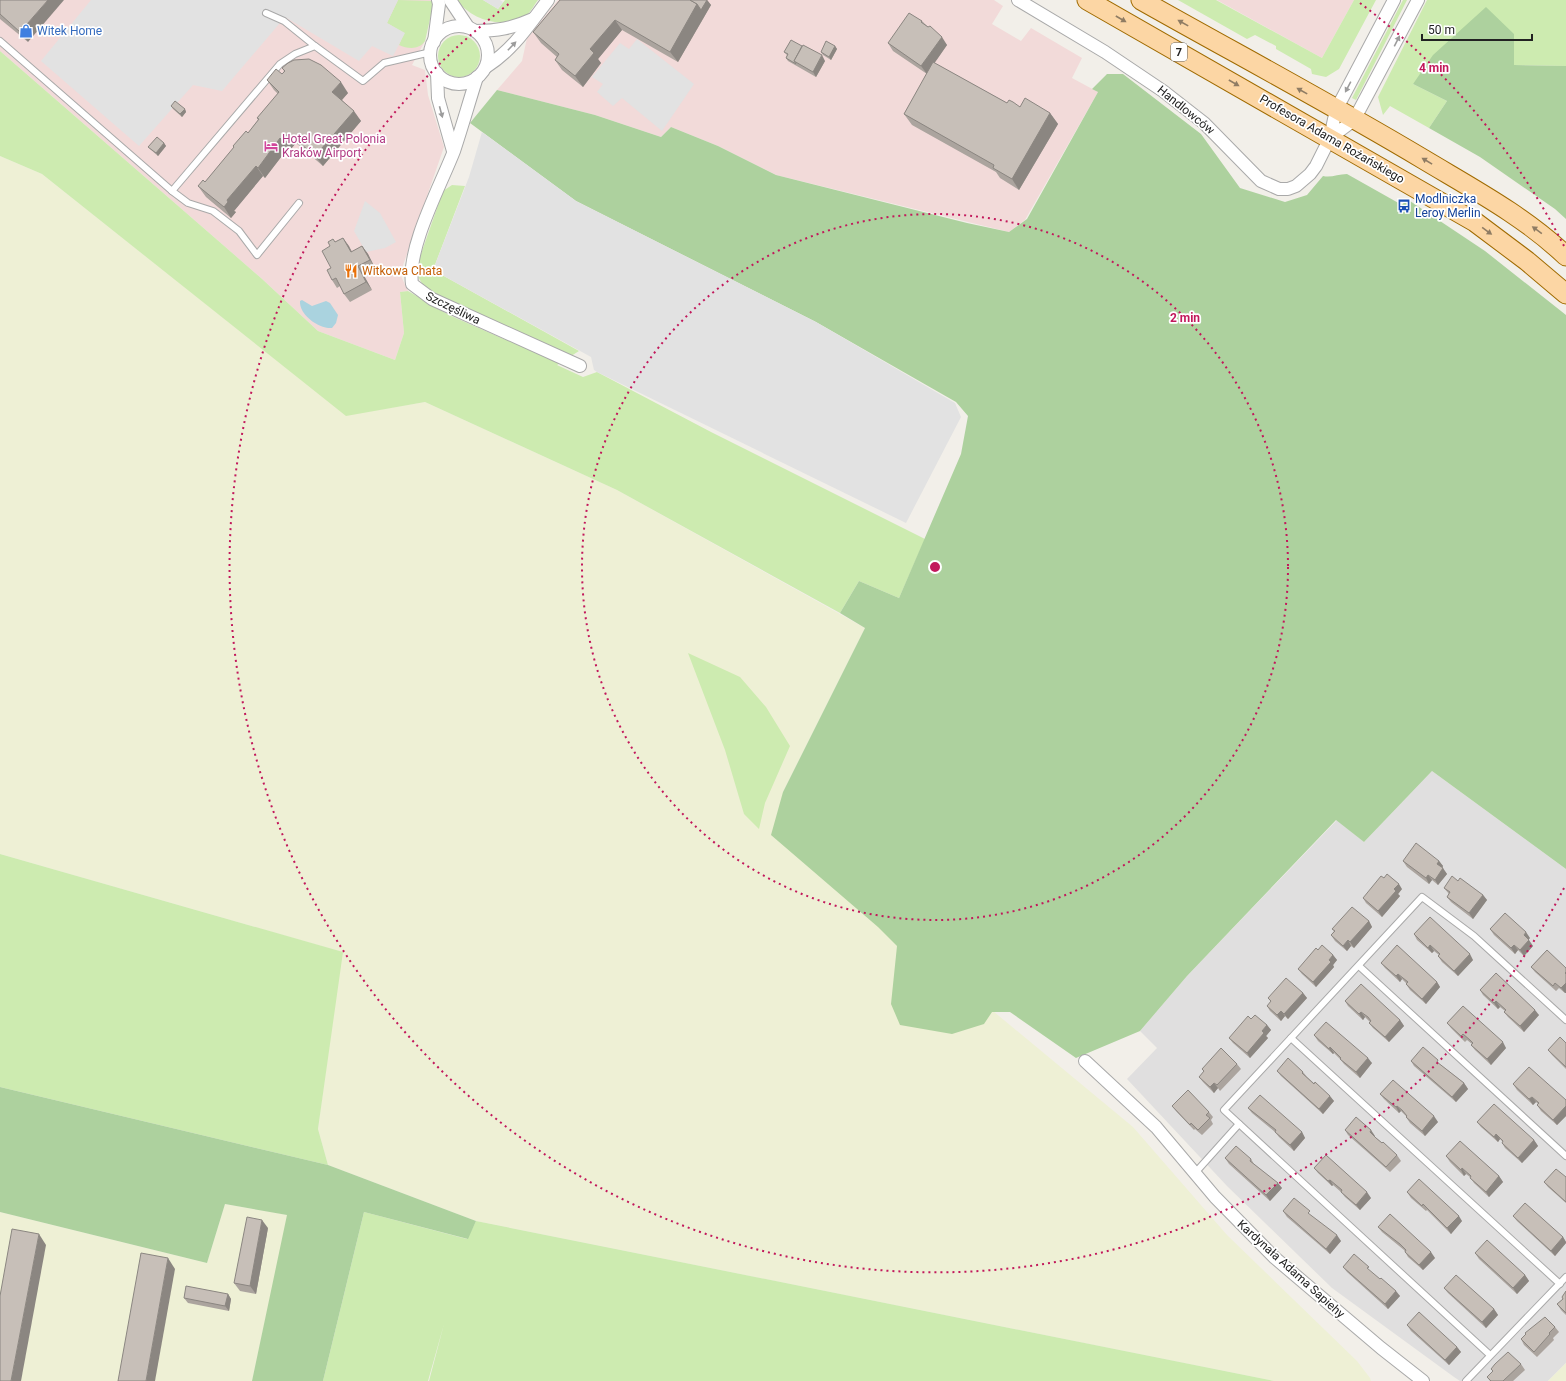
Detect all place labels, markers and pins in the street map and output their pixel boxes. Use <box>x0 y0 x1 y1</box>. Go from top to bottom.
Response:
shop icon: Witek Home <box>18 23 34 39</box>
place label: Witek Home <box>37 24 102 38</box>
place label: Hotel Great Polonia Kraków Airport <box>282 132 386 160</box>
hotel icon: Hotel Great Polonia Kraków Airport <box>263 138 279 154</box>
place label: Modlniczka Leroy Merlin <box>1415 192 1481 220</box>
bus stop icon: Modlniczka Leroy Merlin <box>1396 198 1412 214</box>
restaurant icon: Witkowa Chata <box>343 263 359 279</box>
place label: Witkowa Chata <box>362 264 442 278</box>
centre of rings <box>928 560 942 574</box>

